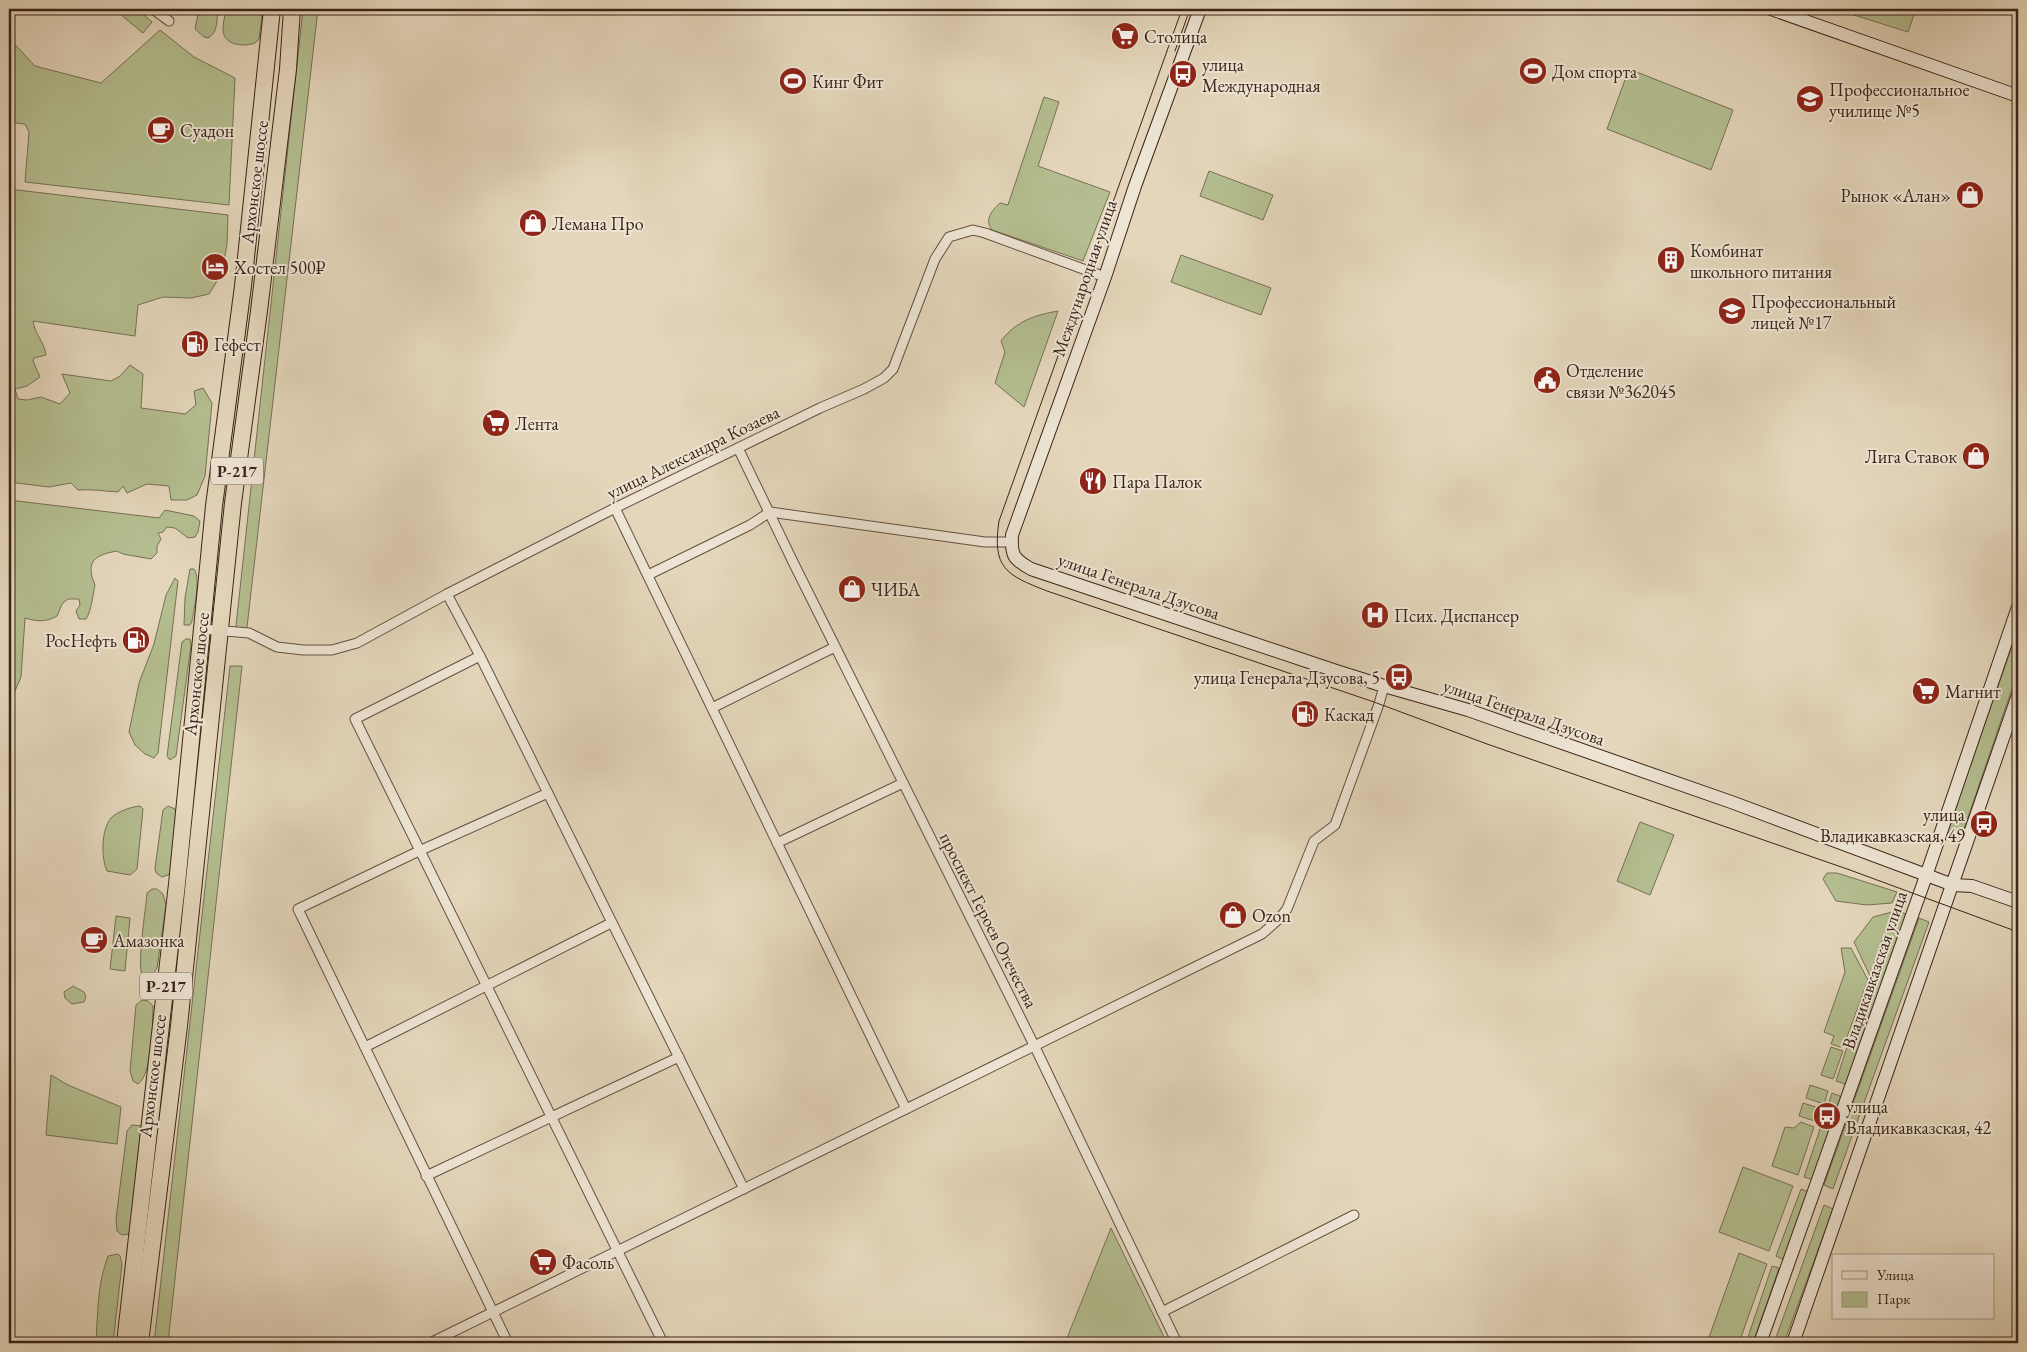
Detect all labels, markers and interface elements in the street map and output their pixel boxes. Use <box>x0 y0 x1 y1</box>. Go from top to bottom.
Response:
supermarket icon: Столица <box>1110 21 1140 51</box>
place label: Столица <box>1144 25 1208 48</box>
place label: улица Международная <box>1202 53 1320 97</box>
sports icon: Дом спорта <box>1518 56 1548 86</box>
bus stop icon: улица Международная <box>1168 59 1198 89</box>
place label: Дом спорта <box>1552 60 1638 83</box>
sports icon: Кинг Фит <box>778 66 808 96</box>
place label: Кинг Фит <box>812 70 884 93</box>
place label: Профессиональное училище №5 <box>1829 78 1970 122</box>
school or university icon: Профессиональное училище №5 <box>1795 84 1825 114</box>
cafe icon: Суадон <box>146 115 176 145</box>
place label: Суадон <box>180 119 234 142</box>
street label: Архонское шоссе <box>235 119 273 246</box>
shop icon: Рынок «Алан» <box>1955 180 1985 210</box>
place label: Рынок «Алан» <box>1840 184 1951 207</box>
street label: Международная улица <box>1046 196 1122 359</box>
shop icon: Лемана Про <box>518 208 548 238</box>
place label: Лемана Про <box>552 212 644 235</box>
place label: Комбинат школьного питания <box>1690 239 1832 283</box>
building icon: Комбинат школьного питания <box>1656 245 1686 275</box>
hotel icon: Хостел 500₽ <box>200 252 230 282</box>
place label: Хостел 500₽ <box>233 256 326 279</box>
place label: Профессиональный лицей №17 <box>1751 290 1897 334</box>
school or university icon: Профессиональный лицей №17 <box>1717 296 1747 326</box>
fuel station icon: Гефест <box>180 329 210 359</box>
place label: Гефест <box>214 333 261 356</box>
place label: Отделение связи №362045 <box>1566 359 1676 403</box>
public building icon: Отделение связи №362045 <box>1532 365 1562 395</box>
street label: улица Александра Козаева <box>603 400 784 504</box>
supermarket icon: Лента <box>481 408 511 438</box>
place label: Лента <box>515 412 560 435</box>
shop icon: Лига Ставок <box>1961 441 1991 471</box>
place label: Лига Ставок <box>1865 445 1957 468</box>
road number: Р-217 <box>211 458 263 484</box>
restaurant icon: Пара Палок <box>1078 466 1108 496</box>
place label: Пара Палок <box>1112 470 1203 493</box>
street label: улица Генерала Дзусова <box>1055 547 1224 625</box>
shop icon: ЧИБА <box>837 574 867 604</box>
place label: ЧИБА <box>871 578 921 601</box>
hospital icon: Псих. Диспансер <box>1360 600 1390 630</box>
place label: Псих. Диспансер <box>1394 604 1519 627</box>
street label: Архонское шоссе <box>178 611 214 738</box>
fuel station icon: РосНефть <box>121 625 151 655</box>
place label: РосНефть <box>45 629 117 652</box>
bus stop icon: улица Генерала Дзусова, 5 <box>1384 662 1414 692</box>
place label: улица Генерала Дзусова, 5 <box>1194 666 1380 689</box>
street label: улица Генерала Дзусова <box>1440 673 1609 751</box>
supermarket icon: Магнит <box>1911 676 1941 706</box>
place label: Магнит <box>1945 680 2001 703</box>
fuel station icon: Каскад <box>1290 699 1320 729</box>
place label: Каскад <box>1324 703 1374 726</box>
place label: улица Владикавказская, 49 <box>1820 803 1966 847</box>
bus stop icon: улица Владикавказская, 49 <box>1969 809 1999 839</box>
street label: проспект Героев Отечества <box>935 828 1044 1012</box>
street label: Владикавказская улица <box>1836 887 1912 1052</box>
shop icon: Ozon <box>1218 900 1248 930</box>
place label: Ozon <box>1252 904 1291 927</box>
cafe icon: Амазонка <box>79 925 109 955</box>
place label: Амазонка <box>112 929 185 952</box>
road number: Р-217 <box>140 972 192 999</box>
street label: Архонское шоссе <box>133 1013 171 1140</box>
place label: улица Владикавказская, 42 <box>1846 1095 1991 1139</box>
bus stop icon: улица Владикавказская, 42 <box>1812 1101 1842 1131</box>
supermarket icon: Фасоль <box>528 1247 558 1277</box>
place label: Фасоль <box>562 1251 614 1274</box>
legend <box>1832 1254 1994 1320</box>
text: Улица <box>1876 1265 1914 1284</box>
text: Парк <box>1877 1289 1910 1308</box>

